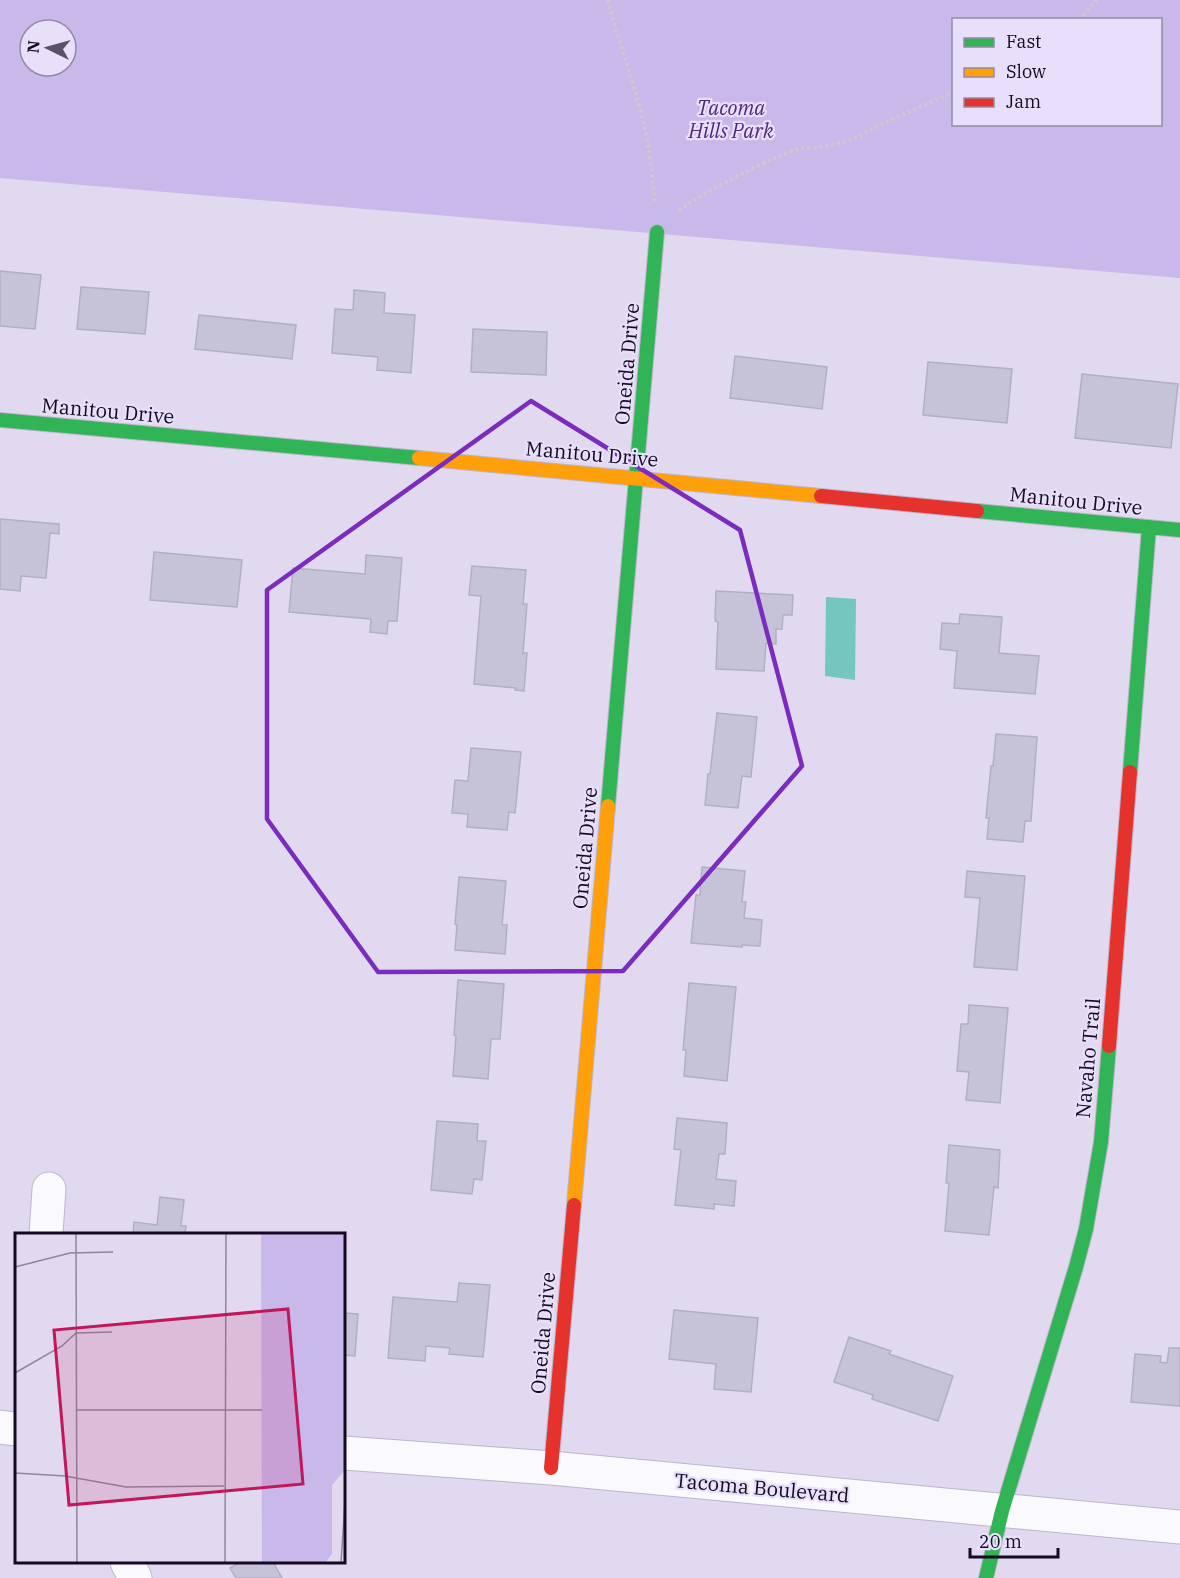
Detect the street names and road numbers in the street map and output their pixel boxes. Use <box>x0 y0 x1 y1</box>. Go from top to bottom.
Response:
street label: Oneida Drive <box>608 302 645 426</box>
street label: Manitou Drive <box>40 391 176 430</box>
street label: Manitou Drive <box>524 434 660 473</box>
street label: Manitou Drive <box>1008 480 1144 521</box>
street label: Oneida Drive <box>566 786 603 910</box>
street label: Navaho Trail <box>1069 997 1106 1119</box>
street label: Oneida Drive <box>524 1271 561 1395</box>
street label: Tacoma Boulevard <box>674 1466 851 1509</box>

